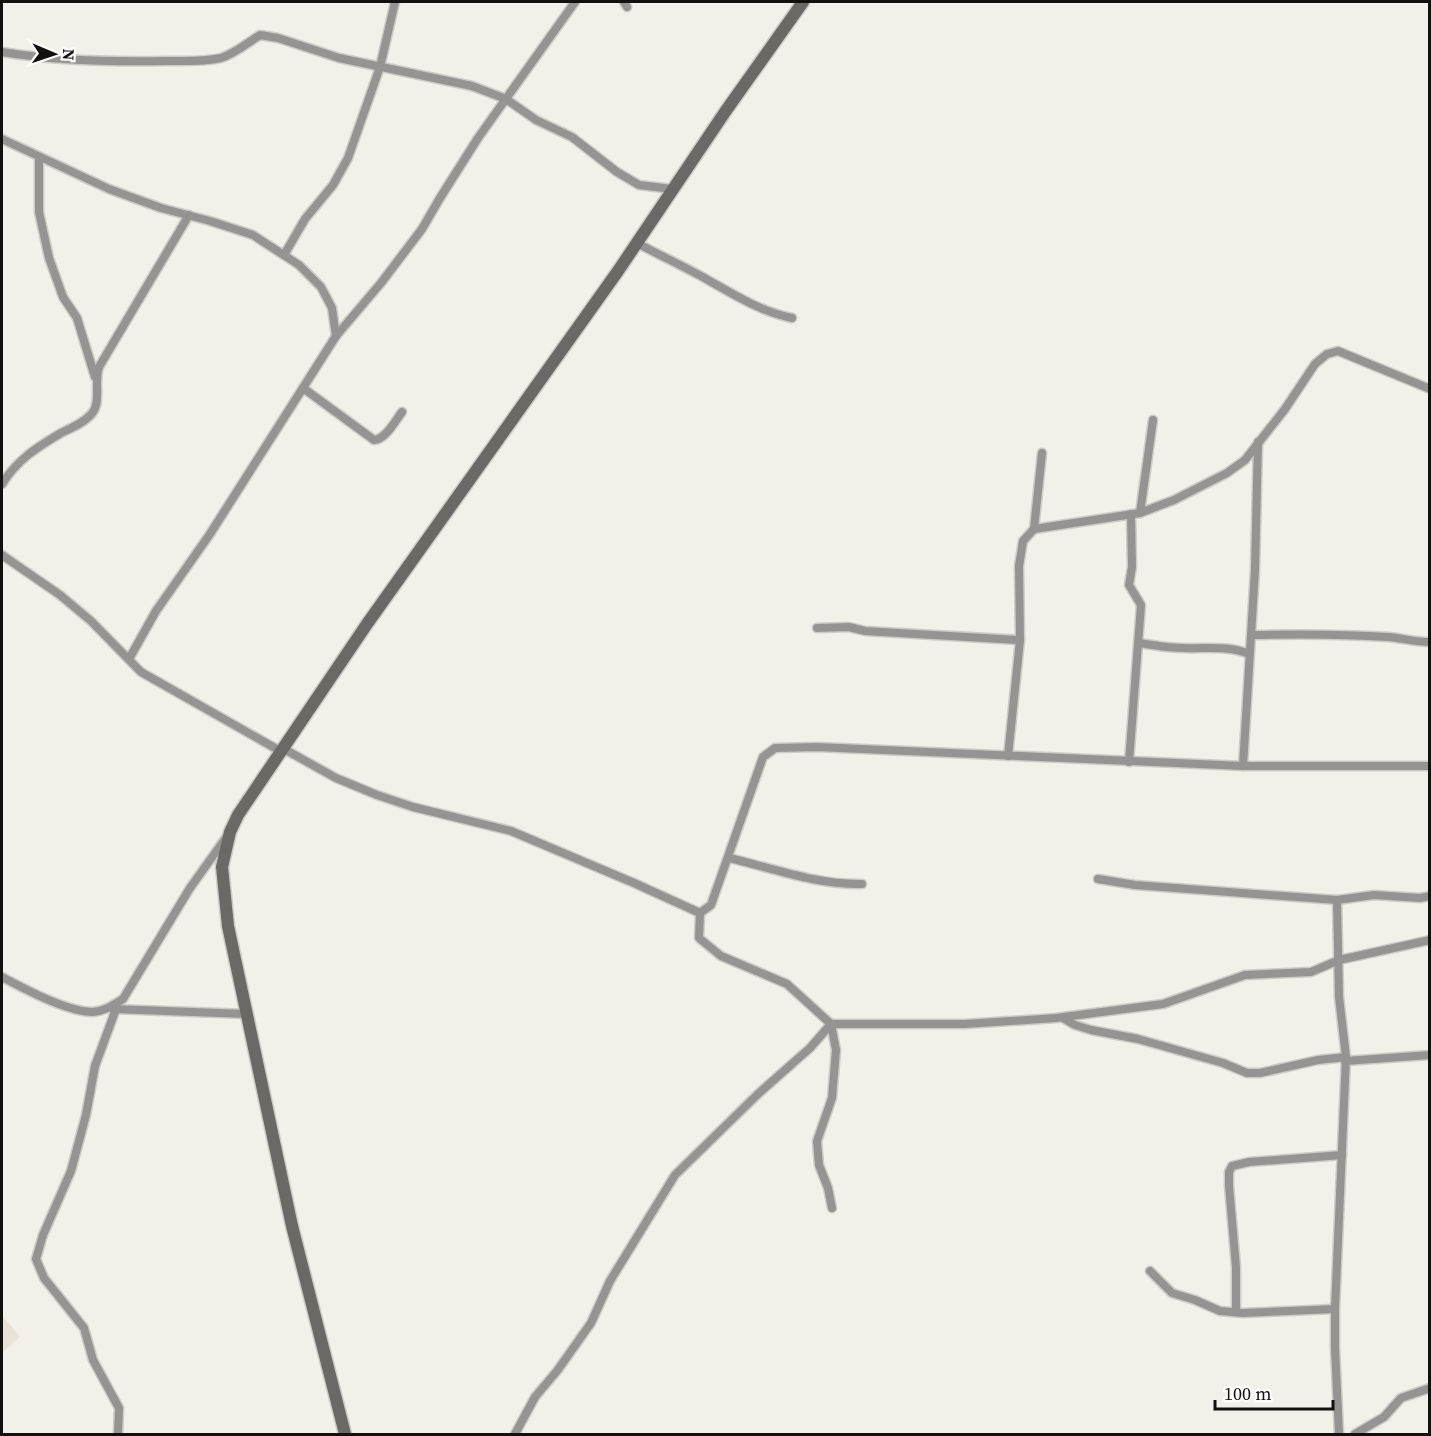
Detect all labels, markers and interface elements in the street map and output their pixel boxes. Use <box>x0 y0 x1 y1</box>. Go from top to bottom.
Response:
north arrow <box>24 24 84 84</box>
text: N <box>58 48 80 61</box>
scale bar <box>1215 1373 1334 1411</box>
text: 100 m <box>1224 1381 1271 1406</box>

